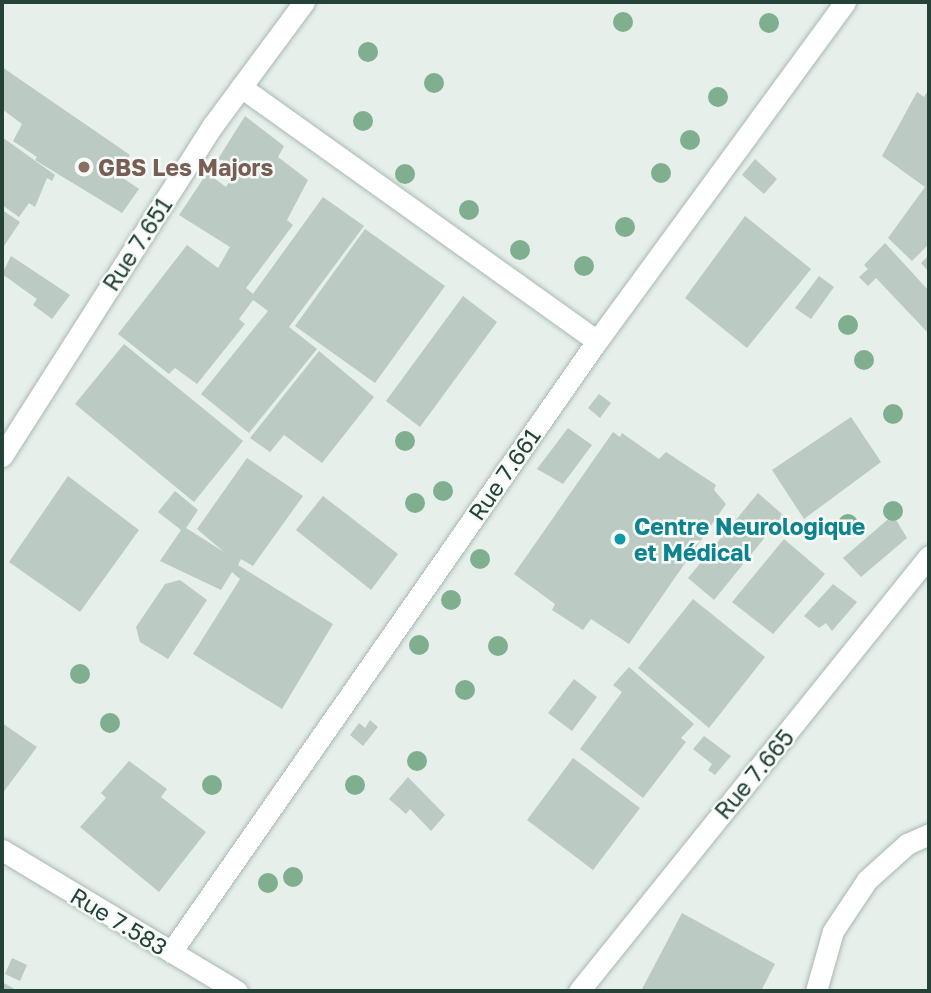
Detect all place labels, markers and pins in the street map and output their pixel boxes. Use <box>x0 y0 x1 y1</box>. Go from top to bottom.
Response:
place label: GBS Les Majors <box>98 153 273 181</box>
marker: GBS Les Majors <box>76 159 92 175</box>
place label: Centre Neurologique et Médical <box>634 512 865 566</box>
marker: Centre Neurologique et Médical <box>612 531 628 547</box>

